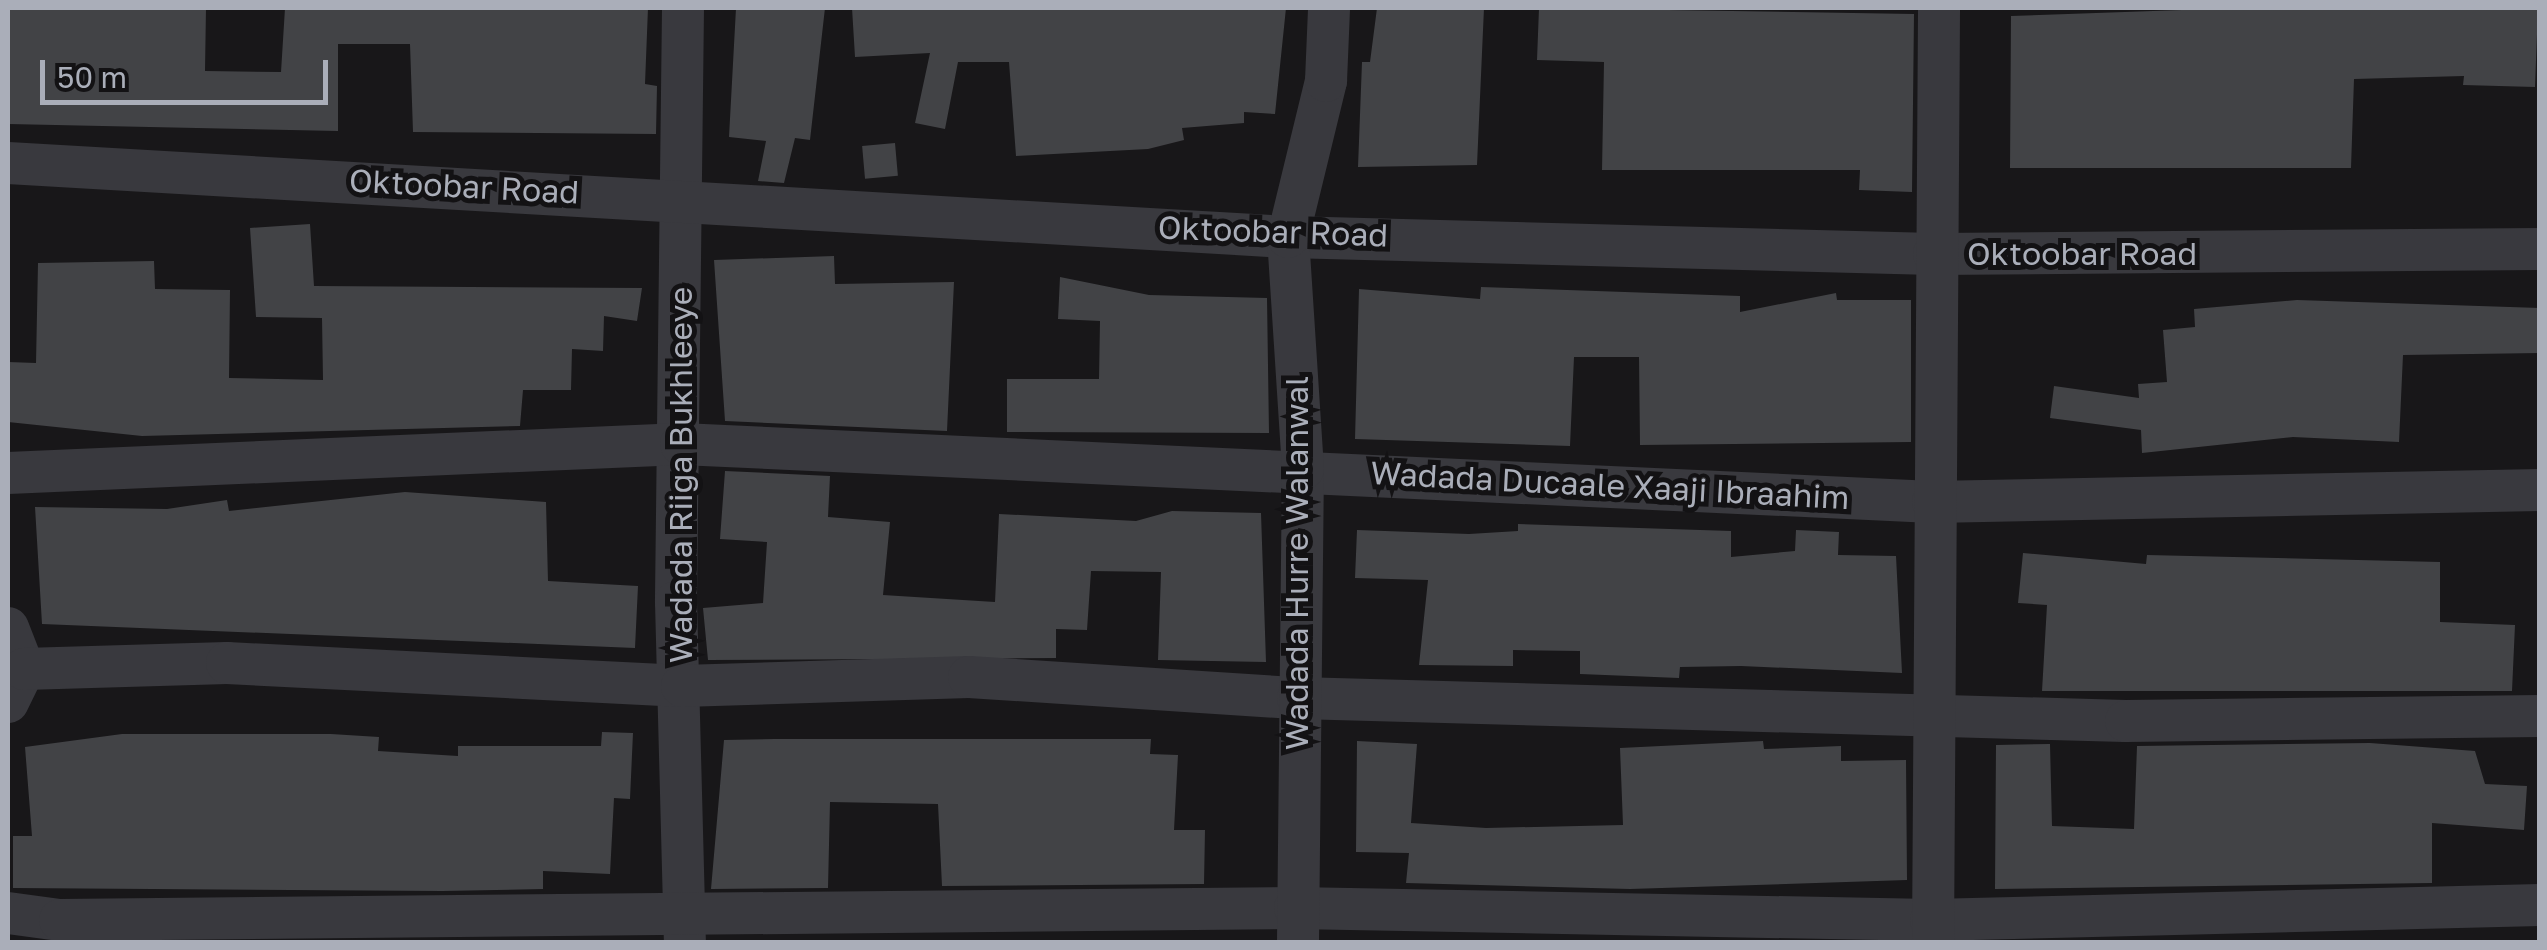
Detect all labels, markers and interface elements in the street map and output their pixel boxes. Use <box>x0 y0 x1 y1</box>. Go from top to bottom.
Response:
scale bar <box>45 40 332 102</box>
text: 50 m <box>57 59 127 95</box>
street label: Oktoobar Road <box>348 161 580 211</box>
street label: Oktoobar Road <box>1157 208 1389 254</box>
street label: Oktoobar Road <box>1967 234 2197 272</box>
street label: Wadada Riiga Bukhleeye <box>661 287 699 663</box>
street label: Wadada Hurre Walanwal <box>1277 376 1315 750</box>
street label: Wadada Ducaale Xaaji Ibraahim <box>1370 453 1850 517</box>

